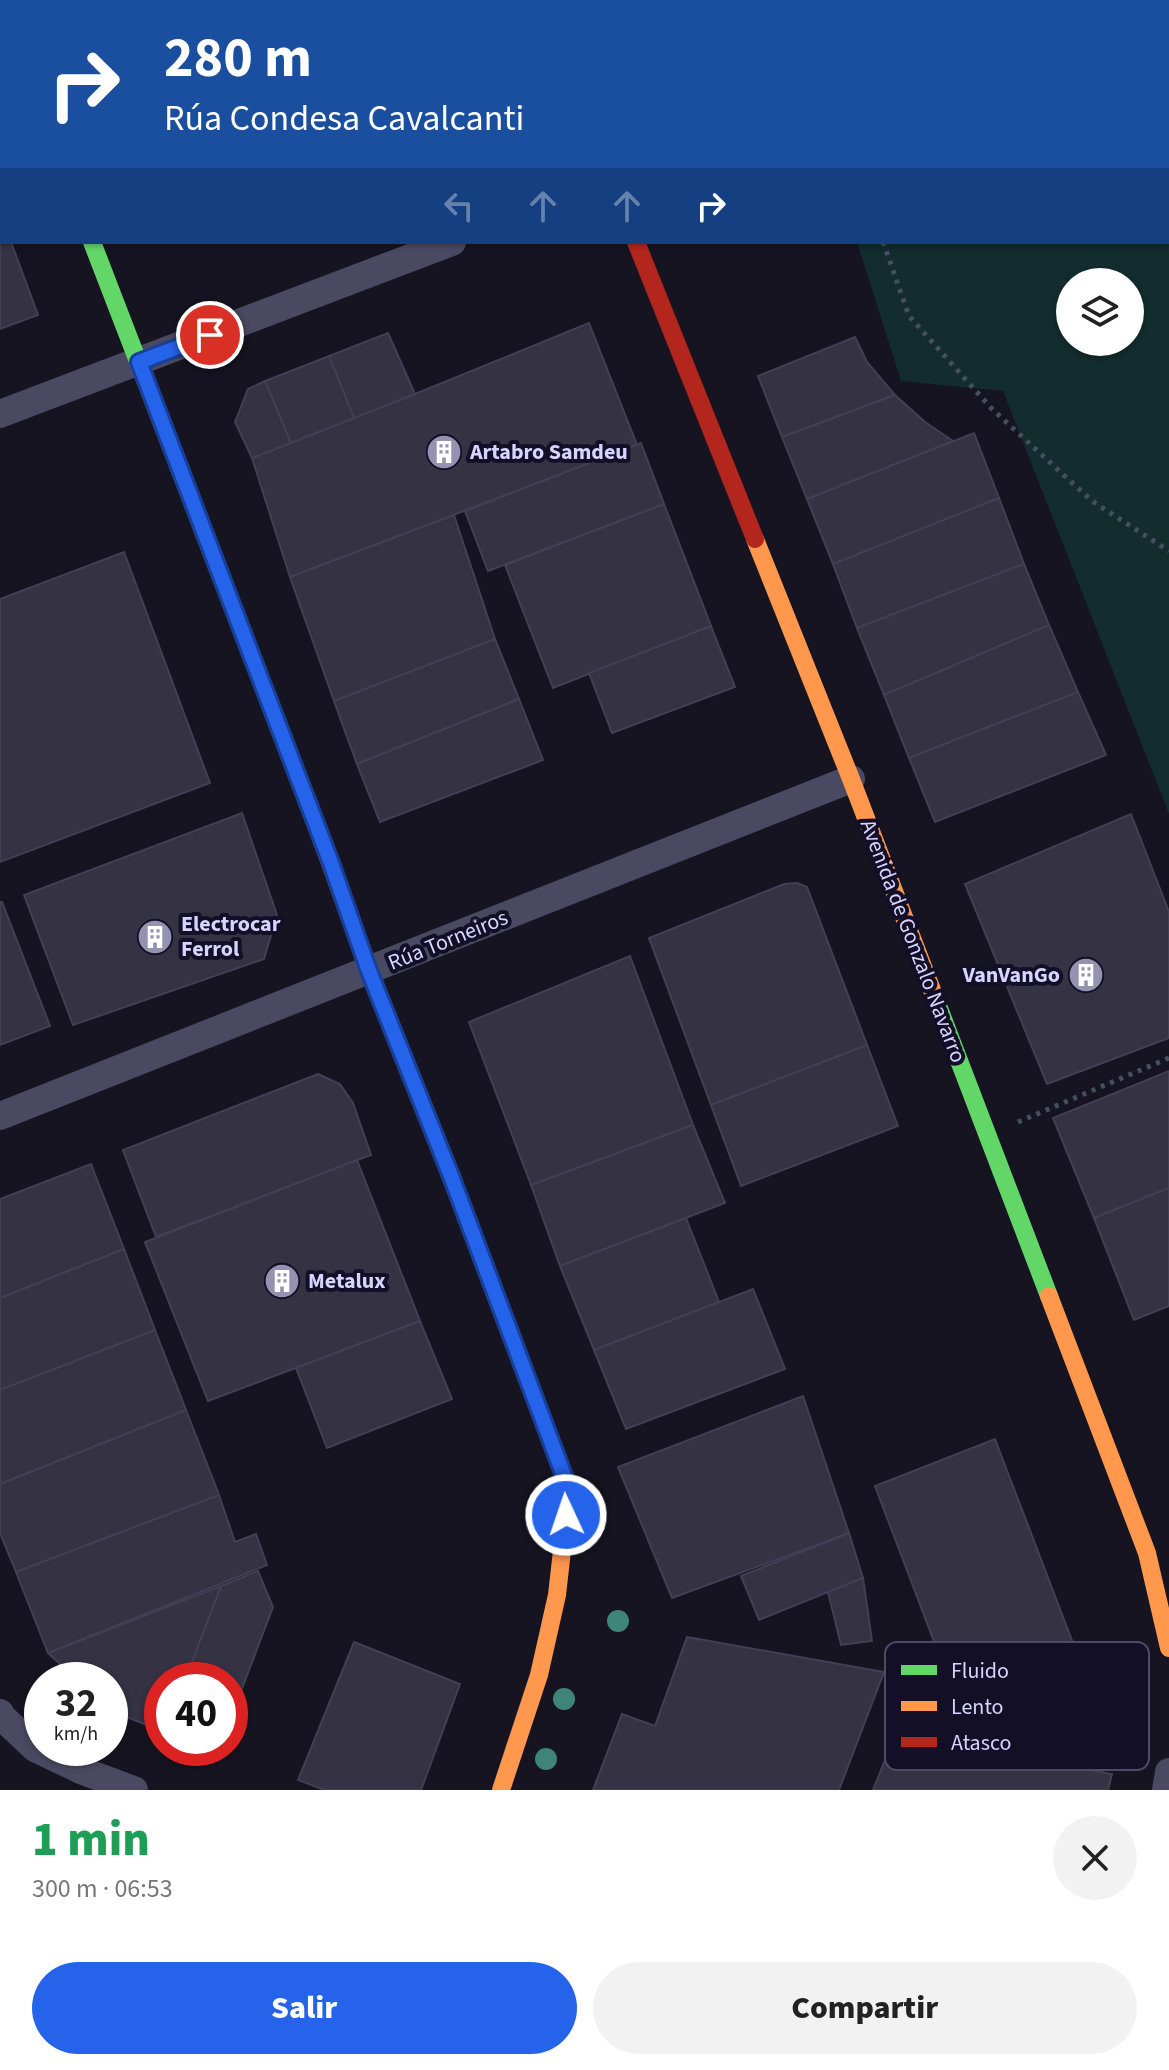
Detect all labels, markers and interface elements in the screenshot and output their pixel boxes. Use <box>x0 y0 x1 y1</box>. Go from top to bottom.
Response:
text: 280 m <box>164 19 312 98</box>
icon: right <box>32 32 136 136</box>
text: Rúa Condesa Cavalcanti <box>164 93 524 144</box>
icon: left <box>437 184 481 228</box>
icon: ahead <box>521 184 565 228</box>
icon: ahead <box>605 184 649 228</box>
icon: right <box>689 184 733 228</box>
map controls <box>1056 268 1144 356</box>
button: layers <box>1056 268 1144 356</box>
pin <box>176 301 244 369</box>
icon: arrive <box>188 313 232 357</box>
building icon: Artabro Samdeu <box>425 433 463 471</box>
place label: Artabro Samdeu <box>469 436 628 468</box>
street label: Avenida de Gonzalo Navarro <box>852 815 974 1067</box>
street label: Rúa Torneiros <box>383 901 513 979</box>
place label: Electrocar Ferrol <box>181 908 281 965</box>
building icon: Electrocar Ferrol <box>136 918 174 956</box>
building icon: VanVanGo <box>1067 956 1105 994</box>
place label: VanVanGo <box>962 959 1060 991</box>
building icon: Metalux <box>263 1262 301 1300</box>
place label: Metalux <box>308 1265 386 1297</box>
position arrow <box>524 1473 608 1557</box>
legend <box>885 1642 1149 1770</box>
text: Fluido <box>951 1655 1009 1687</box>
speed limit sign: 40 <box>144 1662 248 1766</box>
text: 32 <box>55 1675 97 1732</box>
text: Lento <box>951 1691 1003 1723</box>
text: km/h <box>54 1720 98 1748</box>
text: Atasco <box>951 1727 1011 1759</box>
text: 1 min <box>32 1806 150 1874</box>
button: close <box>1053 1816 1137 1900</box>
text: 300 m · 06:53 <box>32 1870 173 1907</box>
button: Salir <box>32 1962 577 2054</box>
button: Compartir <box>593 1962 1137 2054</box>

